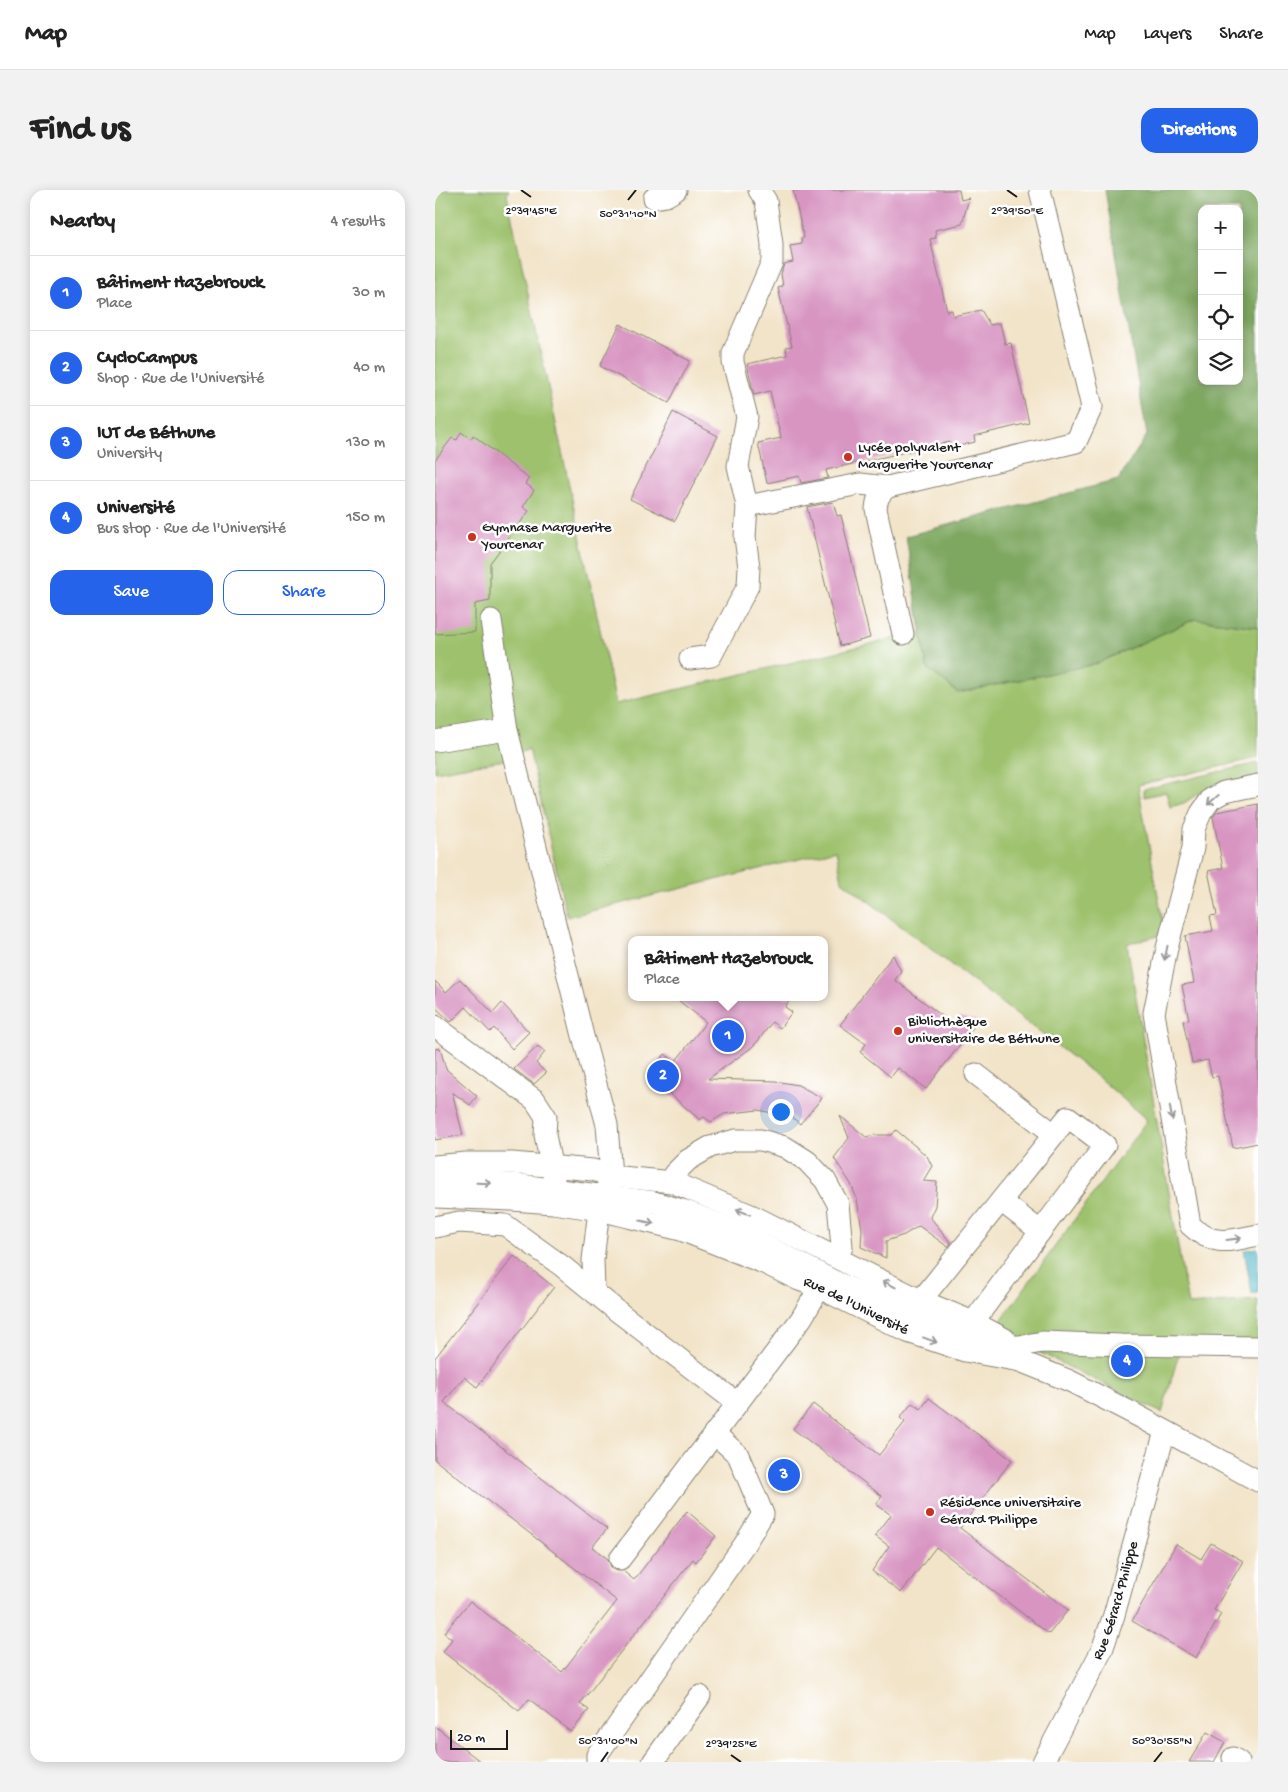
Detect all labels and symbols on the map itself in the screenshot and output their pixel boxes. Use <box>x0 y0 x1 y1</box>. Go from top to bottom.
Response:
text: 2°39'45"E <box>505 205 557 219</box>
text: 2°39'50"E <box>991 205 1044 219</box>
text: 50°31'10"N <box>599 208 657 222</box>
place label: Lycée polyvalent Marguerite Yourcenar <box>858 439 994 474</box>
marker: Lycée polyvalent Marguerite Yourcenar <box>842 451 854 463</box>
place label: Gymnase Marguerite Yourcenar <box>480 519 612 554</box>
marker: Gymnase Marguerite Yourcenar <box>466 531 478 543</box>
one-way arrow <box>1206 794 1219 806</box>
one-way arrow <box>1161 944 1170 960</box>
place label: Bibliothèque universitaire de Béthune <box>907 1013 1060 1048</box>
pin: 1 <box>712 1017 744 1055</box>
marker: Bibliothèque universitaire de Béthune <box>892 1025 904 1037</box>
pin: 2 <box>647 1057 679 1095</box>
your location <box>768 1099 794 1125</box>
one-way arrow <box>1166 1104 1176 1120</box>
one-way arrow <box>475 1178 491 1187</box>
one-way arrow <box>736 1207 751 1216</box>
one-way arrow <box>639 1218 655 1227</box>
one-way arrow <box>1225 1234 1241 1244</box>
street label: Rue de l'Université <box>801 1273 912 1340</box>
one-way arrow <box>881 1279 896 1289</box>
one-way arrow <box>922 1336 937 1345</box>
pin: 4 <box>1111 1342 1143 1380</box>
pin: 3 <box>768 1456 800 1494</box>
place label: Résidence universitaire Gérard Philippe <box>940 1494 1081 1529</box>
marker: Résidence universitaire Gérard Philippe <box>924 1506 936 1518</box>
street label: Rue Gérard Philippe <box>1089 1539 1143 1663</box>
scale bar <box>450 1727 507 1750</box>
text: 50°31'00"N <box>578 1735 638 1749</box>
text: 50°30'55"N <box>1132 1735 1192 1749</box>
text: 2°39'25"E <box>705 1738 757 1752</box>

